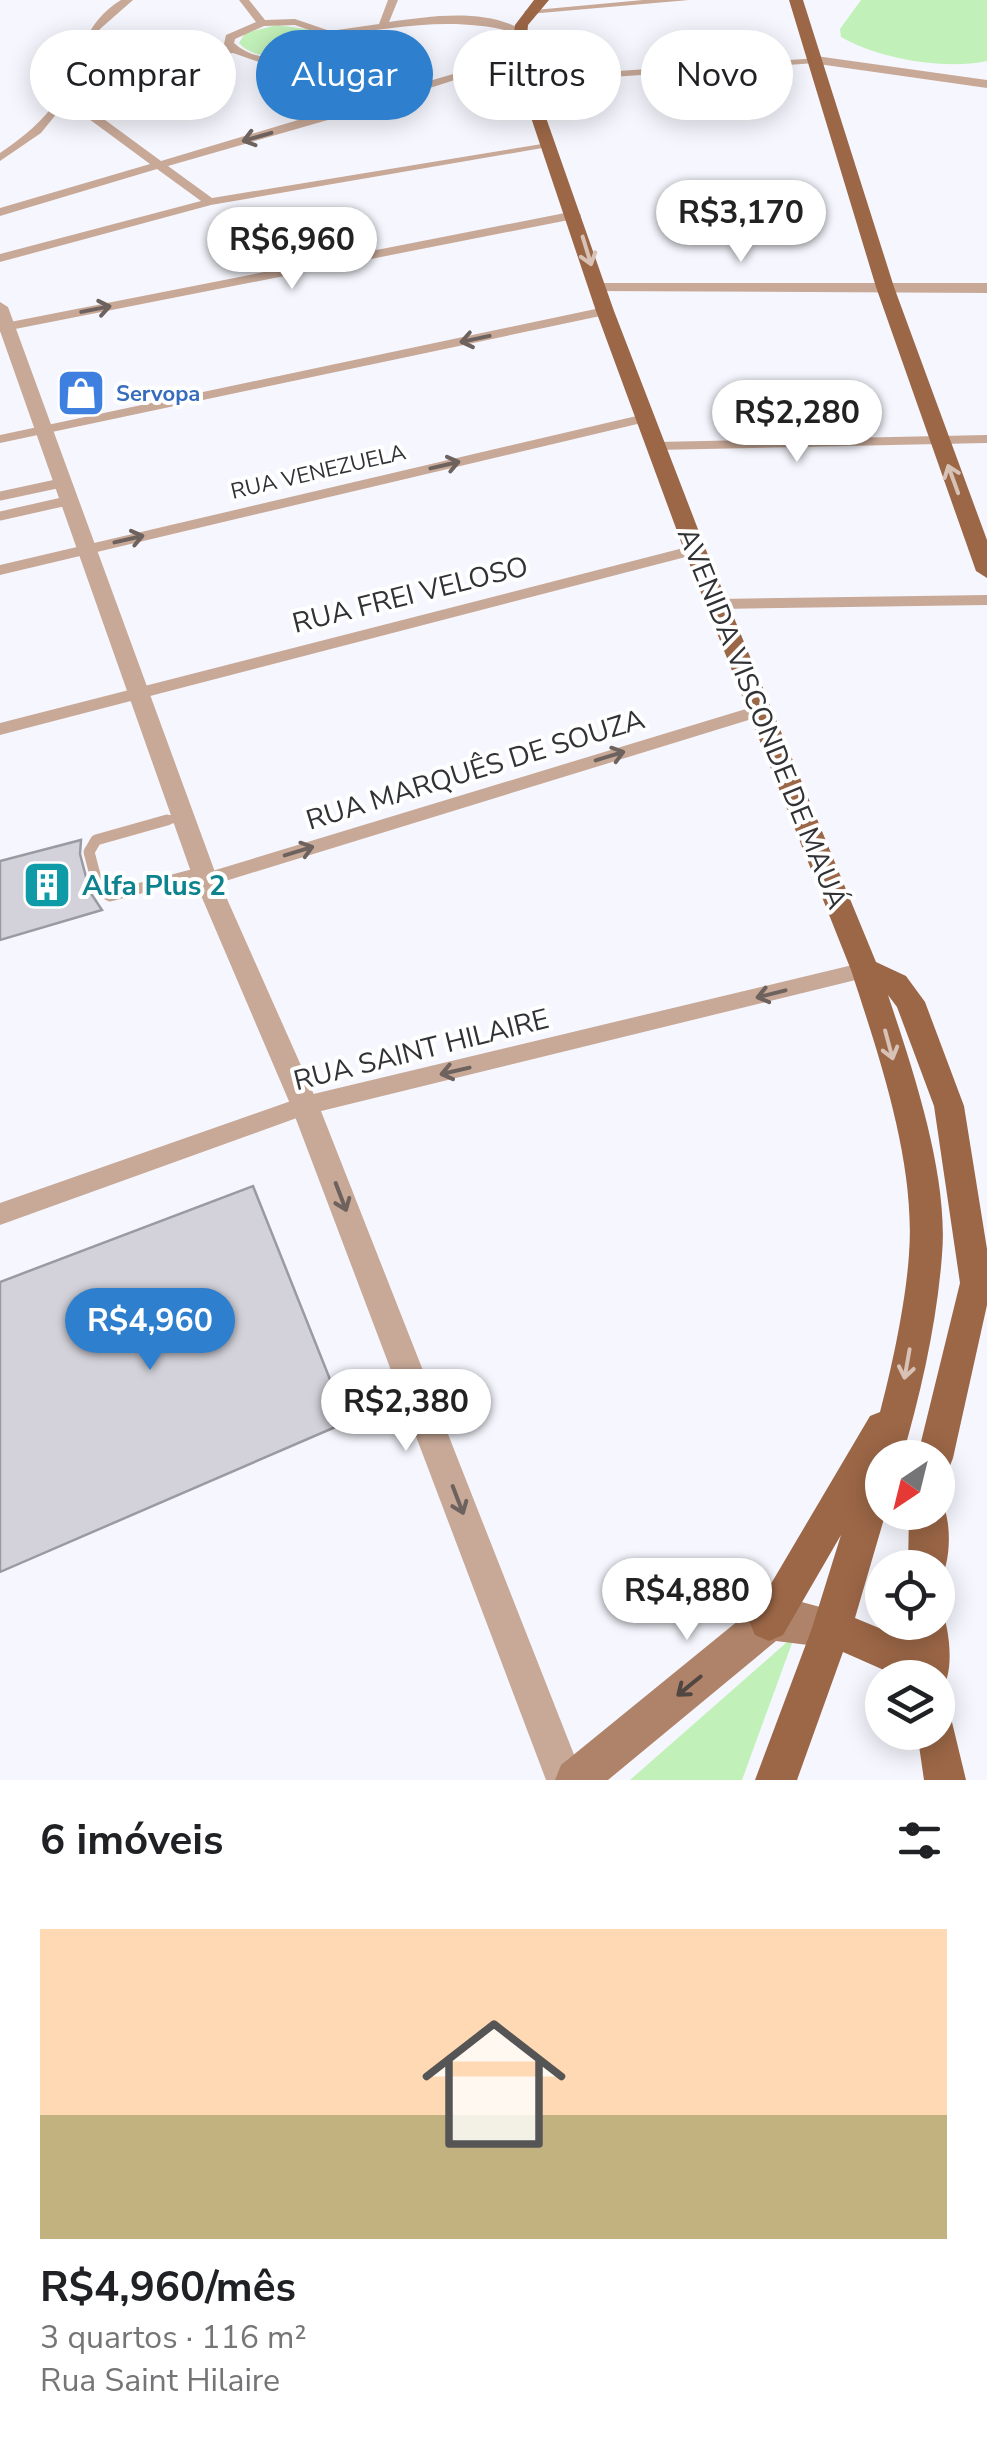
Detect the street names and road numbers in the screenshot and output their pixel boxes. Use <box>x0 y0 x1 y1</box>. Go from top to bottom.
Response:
street label: RUA VENEZUELA <box>228 437 409 507</box>
street label: AVENIDA VISCONDE DE MAUÁ <box>668 522 856 915</box>
street label: RUA FREI VELOSO <box>289 547 532 643</box>
street label: RUA MARQUÊS DE SOUZA <box>301 700 649 840</box>
street label: RUA SAINT HILAIRE <box>290 1000 553 1100</box>

